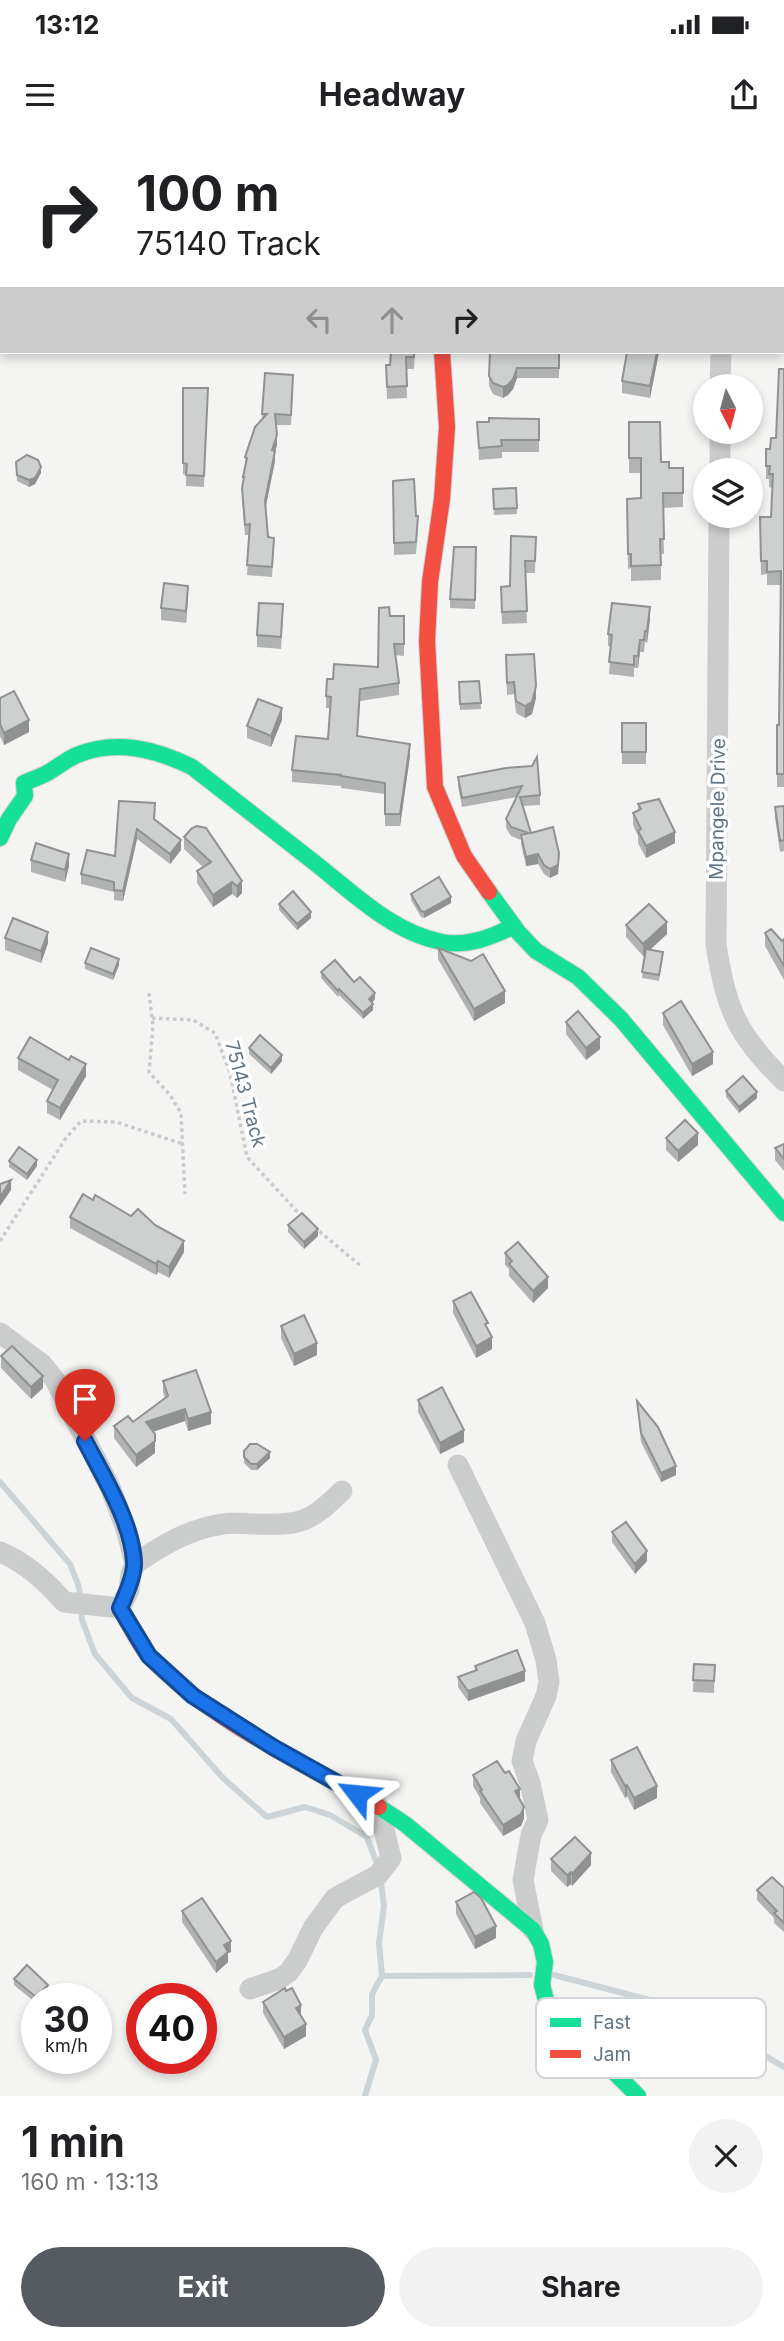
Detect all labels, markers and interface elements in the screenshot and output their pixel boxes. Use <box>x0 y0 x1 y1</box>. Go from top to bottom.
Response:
text: 13:12 <box>35 9 99 40</box>
text: Headway <box>319 75 465 114</box>
icon: menu <box>21 76 59 114</box>
icon: share <box>725 76 763 114</box>
text: 100 m <box>136 164 280 223</box>
icon: right <box>21 168 112 259</box>
text: 75140 Track <box>136 224 321 263</box>
icon: left <box>300 301 338 339</box>
icon: ahead <box>373 301 411 339</box>
icon: right <box>446 301 484 339</box>
north arrow <box>693 374 763 444</box>
map controls <box>693 374 763 528</box>
button: layers <box>693 458 763 528</box>
street label: Mpangele Drive <box>705 738 730 880</box>
street label: 75143 Track <box>220 1038 271 1151</box>
pin <box>55 1369 115 1441</box>
icon: arrive <box>66 1380 104 1418</box>
position arrow <box>320 1757 394 1831</box>
speed limit sign: 40 <box>126 1983 217 2074</box>
text: 30 <box>43 1998 90 2040</box>
legend <box>536 1998 766 2078</box>
text: Fast <box>593 2011 631 2034</box>
text: km/h <box>45 2035 88 2056</box>
text: Jam <box>593 2043 631 2066</box>
text: 1 min <box>21 2116 125 2167</box>
button: close <box>689 2119 763 2193</box>
text: 160 m · 13:13 <box>21 2168 159 2196</box>
button: Exit <box>21 2247 385 2327</box>
button: Share <box>399 2247 763 2327</box>

